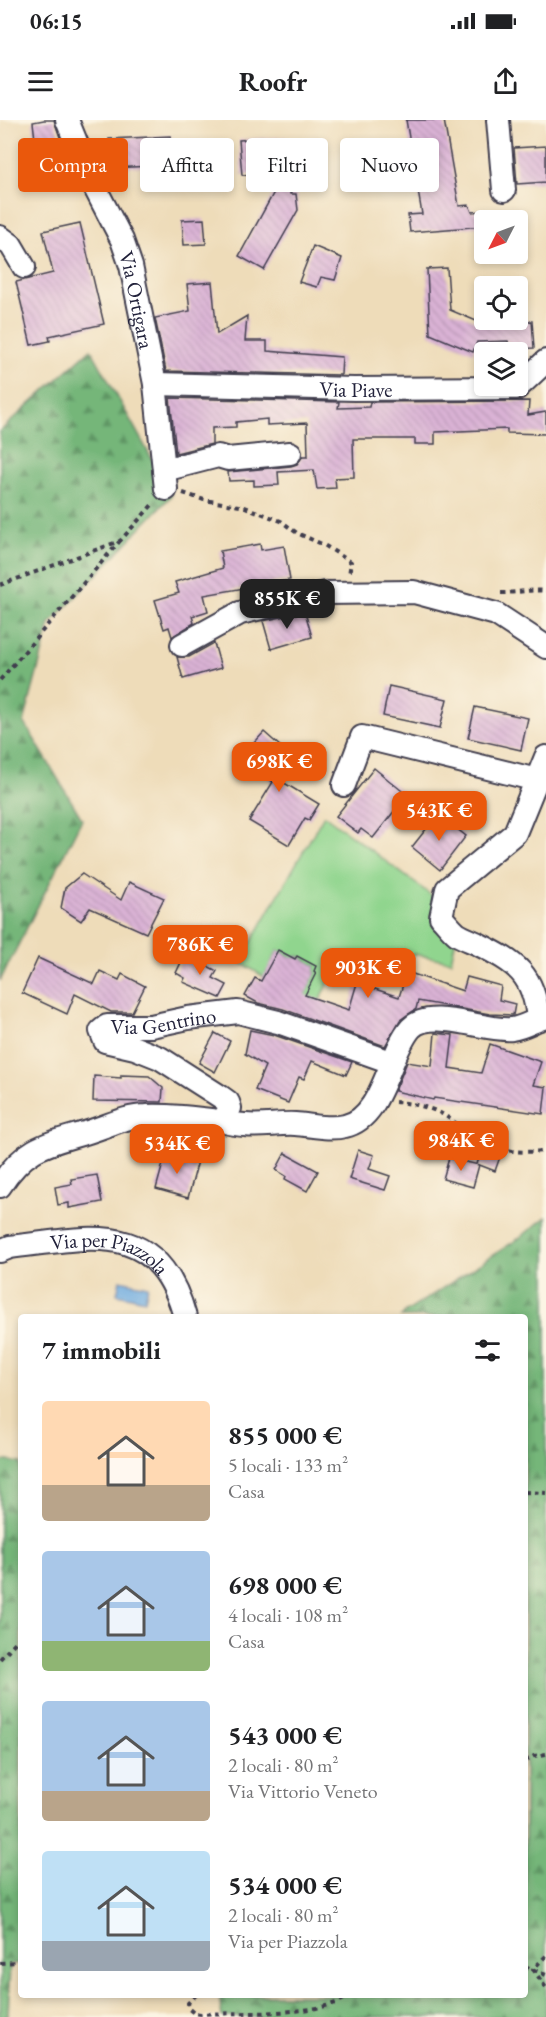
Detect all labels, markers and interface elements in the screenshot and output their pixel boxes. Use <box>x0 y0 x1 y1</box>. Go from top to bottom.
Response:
text: 06:15 <box>30 7 83 36</box>
text: Roofr <box>239 64 307 99</box>
icon: menu <box>24 65 57 98</box>
icon: share <box>489 65 522 98</box>
chip: Compra <box>18 138 128 192</box>
chip: Affitta <box>140 138 234 192</box>
chip: Filtri <box>246 138 328 192</box>
chip: Nuovo <box>340 138 439 192</box>
north arrow <box>474 210 528 264</box>
map controls <box>474 210 528 396</box>
street label: Via Ortigara <box>113 247 161 352</box>
button: locate <box>474 276 528 330</box>
button: layers <box>474 342 528 396</box>
street label: Via Piave <box>319 375 393 403</box>
pin: 855K € <box>238 579 336 630</box>
text: 855K € <box>254 585 320 611</box>
pin: 698K € <box>230 742 328 793</box>
text: 698K € <box>246 748 312 774</box>
pin: 543K € <box>390 791 488 842</box>
text: 543K € <box>406 797 472 823</box>
pin: 786K € <box>151 925 249 976</box>
text: 786K € <box>167 931 233 957</box>
pin: 903K € <box>319 948 417 999</box>
text: 903K € <box>335 954 401 980</box>
street label: Via Gentrino <box>110 1001 217 1040</box>
pin: 984K € <box>412 1121 510 1172</box>
pin: 534K € <box>128 1124 226 1175</box>
text: 984K € <box>428 1127 494 1153</box>
text: 534K € <box>144 1130 210 1156</box>
street label: Via per Piazzola <box>49 1225 176 1281</box>
text: 7 immobili <box>42 1333 161 1367</box>
icon: filters <box>471 1334 504 1367</box>
text: 855 000 € <box>228 1418 342 1452</box>
icon: home <box>90 1425 162 1497</box>
text: 5 locali · 133 m² <box>228 1452 348 1478</box>
text: Casa <box>228 1478 265 1504</box>
text: 698 000 € <box>228 1568 342 1602</box>
icon: home <box>90 1575 162 1647</box>
text: 4 locali · 108 m² <box>228 1602 348 1628</box>
text: Casa <box>228 1628 265 1654</box>
text: 543 000 € <box>228 1718 342 1752</box>
icon: home <box>90 1725 162 1797</box>
text: 2 locali · 80 m² <box>228 1752 339 1778</box>
text: Via Vittorio Veneto <box>228 1778 378 1804</box>
text: 534 000 € <box>228 1868 342 1902</box>
icon: home <box>90 1875 162 1947</box>
text: 2 locali · 80 m² <box>228 1902 339 1928</box>
text: Via per Piazzola <box>228 1928 348 1954</box>

